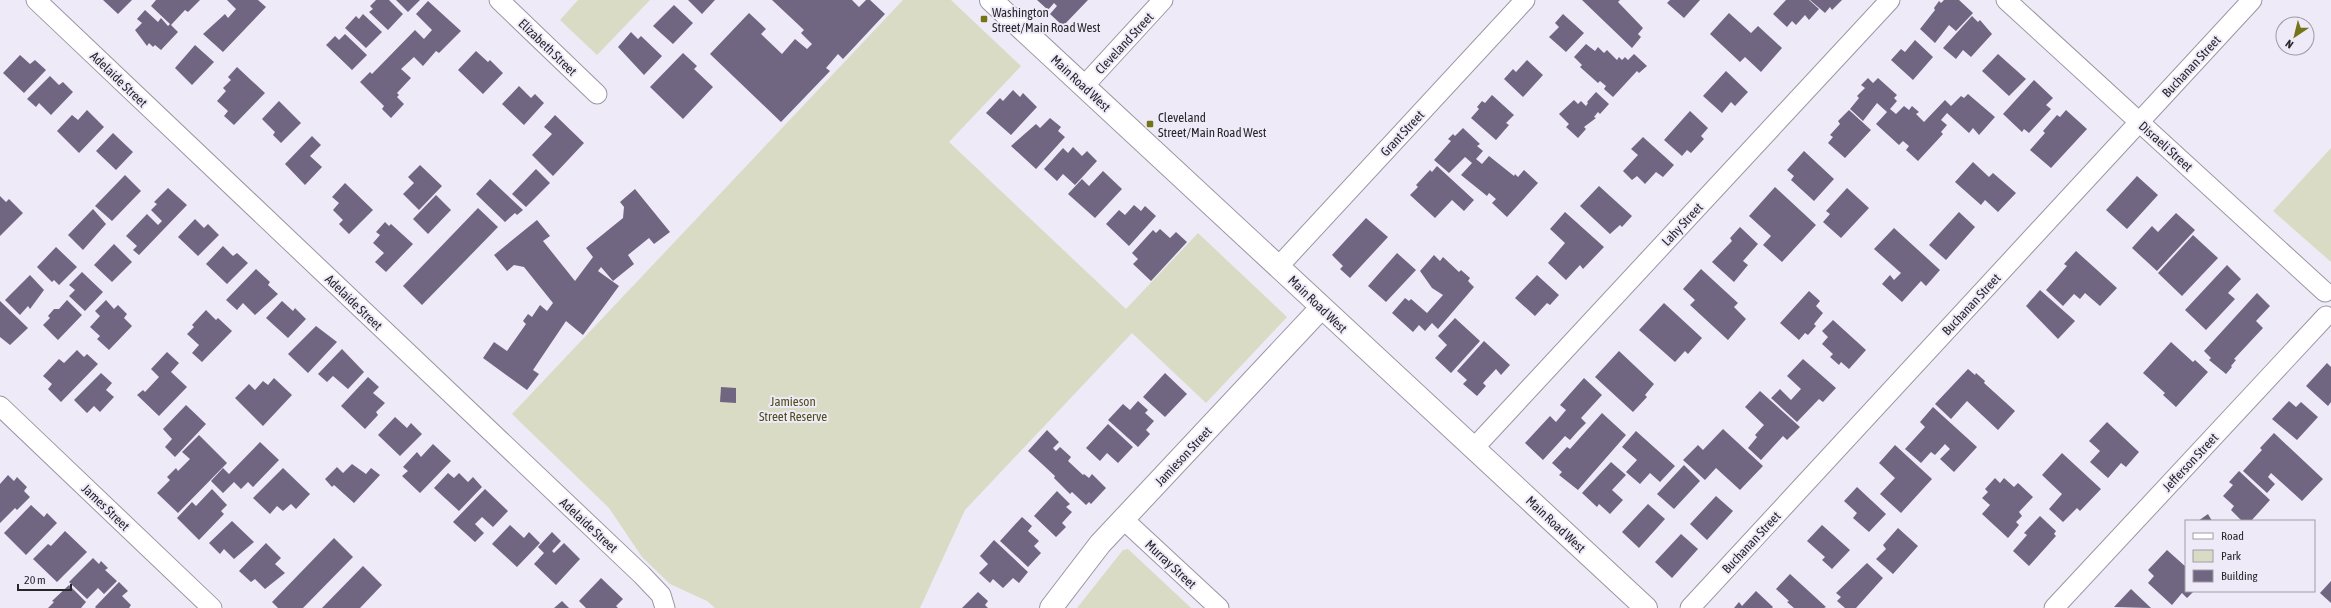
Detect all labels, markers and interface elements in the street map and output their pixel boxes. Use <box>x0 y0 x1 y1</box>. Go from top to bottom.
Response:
place label: Washington Street/Main Road West <box>992 5 1101 35</box>
street label: Cleveland Street <box>1092 9 1157 77</box>
marker: Washington Street/Main Road West <box>979 14 989 24</box>
street label: Elizabeth Street <box>515 16 580 79</box>
north arrow <box>2275 16 2315 56</box>
street label: Buchanan Street <box>2159 32 2224 100</box>
text: N <box>2283 37 2295 51</box>
street label: Adelaide Street <box>87 49 150 110</box>
street label: Main Road West <box>1048 52 1114 115</box>
street label: Grant Street <box>1377 107 1427 159</box>
place label: Cleveland Street/Main Road West <box>1158 110 1267 140</box>
street label: Disraeli Street <box>2136 118 2196 175</box>
marker: Cleveland Street/Main Road West <box>1145 119 1155 129</box>
street label: Lahy Street <box>1659 200 1706 249</box>
street label: Buchanan Street <box>1939 270 2004 338</box>
street label: Adelaide Street <box>322 272 385 333</box>
street label: Main Road West <box>1285 273 1350 336</box>
park label: Jamieson Street Reserve <box>759 394 827 424</box>
street label: Jamieson Street <box>1152 423 1215 489</box>
street label: Jefferson Street <box>2160 430 2221 495</box>
street label: James Street <box>79 481 133 534</box>
street label: Main Road West <box>1523 493 1589 556</box>
street label: Adelaide Street <box>557 495 621 556</box>
street label: Buchanan Street <box>1719 508 1784 576</box>
legend <box>2185 520 2315 592</box>
text: Road <box>2221 529 2244 543</box>
street label: Murray Street <box>1142 537 1199 592</box>
text: Park <box>2221 549 2242 563</box>
scale bar <box>18 566 71 592</box>
text: Building <box>2221 569 2259 583</box>
text: 20 m <box>24 573 46 587</box>

